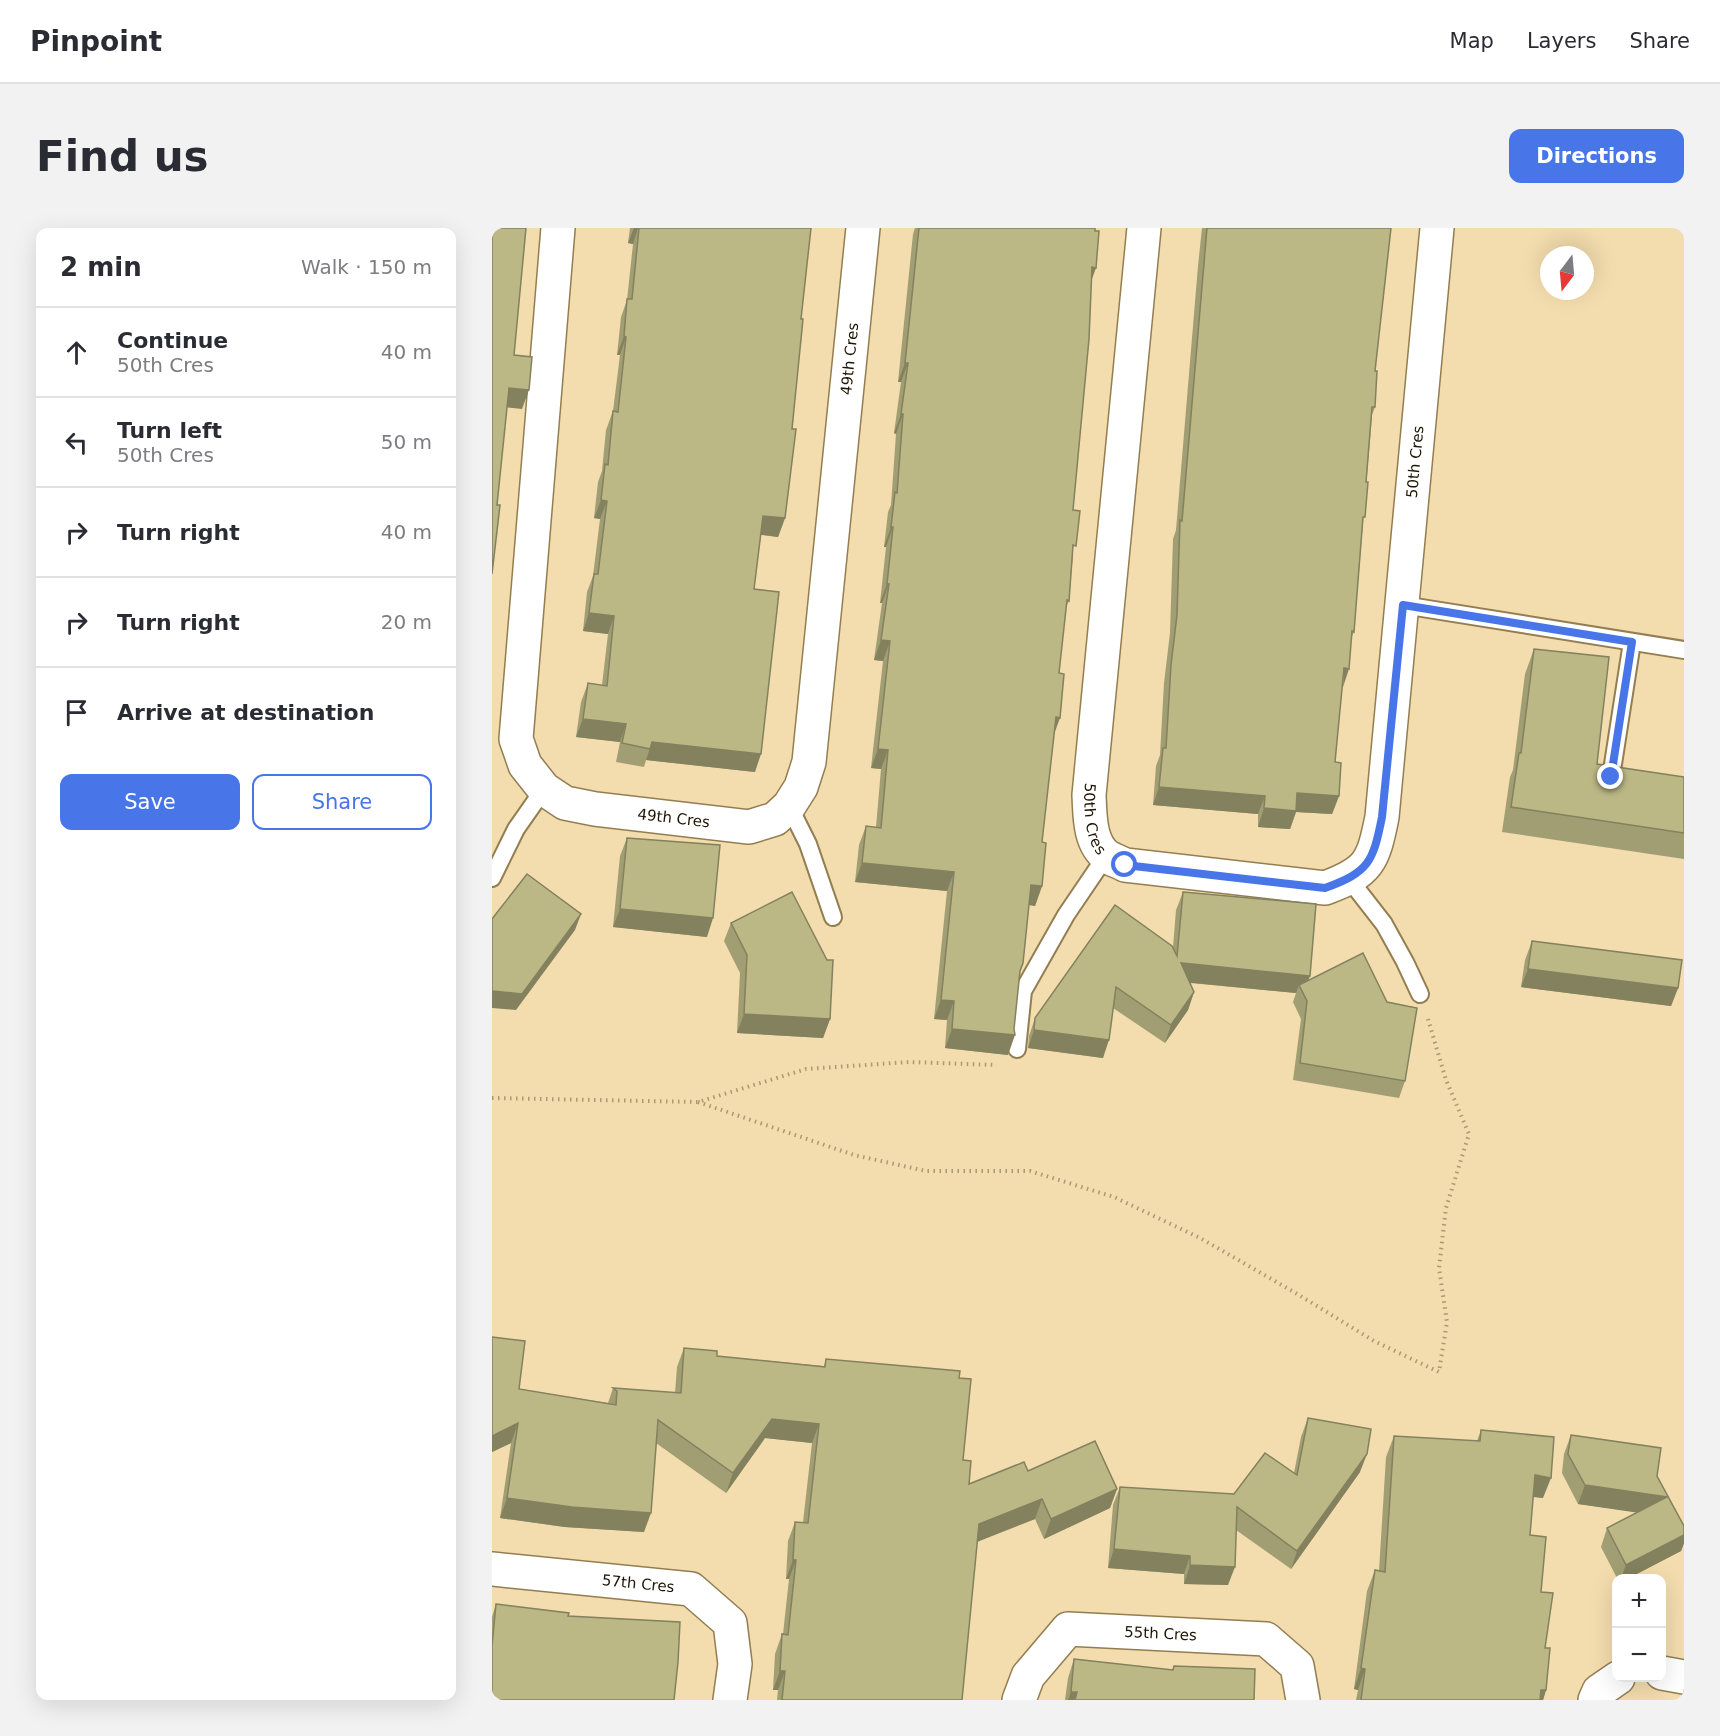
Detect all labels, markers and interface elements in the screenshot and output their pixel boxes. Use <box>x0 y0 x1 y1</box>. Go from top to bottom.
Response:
text: Pinpoint <box>30 25 162 58</box>
text: Map <box>1450 29 1494 53</box>
text: Layers <box>1527 29 1596 53</box>
text: Share <box>1629 29 1690 53</box>
button: Directions <box>1509 129 1684 183</box>
text: Find us <box>36 132 209 181</box>
north arrow <box>1540 246 1594 300</box>
text: 2 min <box>60 252 142 282</box>
text: Walk · 150 m <box>301 255 432 279</box>
street label: 49th Cres <box>837 322 862 396</box>
text: Continue <box>117 328 228 353</box>
icon: ahead <box>60 336 93 369</box>
text: 40 m <box>381 340 432 364</box>
text: 50th Cres <box>117 353 214 377</box>
text: Turn left <box>117 418 222 443</box>
street label: 50th Cres <box>1403 425 1428 499</box>
icon: left <box>60 426 93 459</box>
text: 50 m <box>381 430 432 454</box>
text: 50th Cres <box>117 443 214 467</box>
icon: right <box>60 516 93 549</box>
text: Turn right <box>117 520 240 545</box>
text: 40 m <box>381 520 432 544</box>
icon: right <box>60 606 93 639</box>
text: Turn right <box>117 610 240 635</box>
text: 20 m <box>381 610 432 634</box>
icon: arrive <box>60 696 93 729</box>
text: Arrive at destination <box>117 700 374 725</box>
route end <box>1597 763 1623 789</box>
button: Save <box>60 774 240 830</box>
button: Share <box>252 774 432 830</box>
street label: 50th Cres <box>1080 782 1110 858</box>
street label: 49th Cres <box>637 805 711 831</box>
route start <box>1111 851 1137 877</box>
street label: 57th Cres <box>601 1571 675 1596</box>
map controls <box>1612 1574 1666 1682</box>
button: + <box>1612 1574 1666 1628</box>
street label: 55th Cres <box>1124 1623 1197 1645</box>
button: − <box>1612 1628 1666 1682</box>

